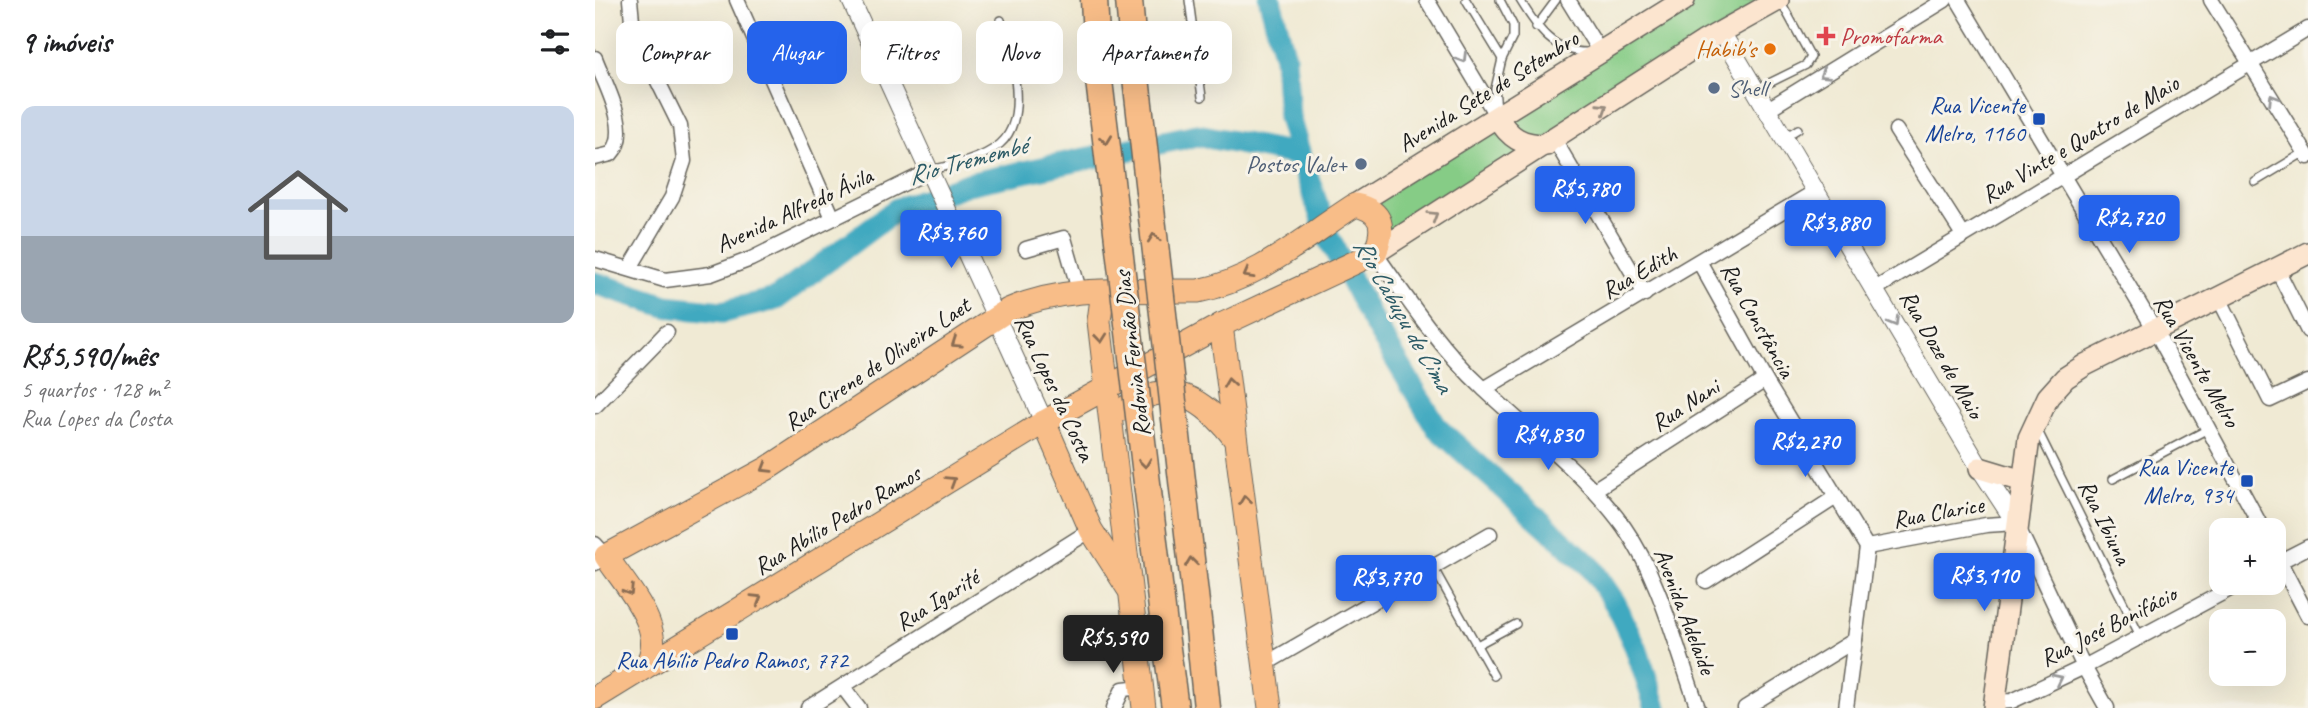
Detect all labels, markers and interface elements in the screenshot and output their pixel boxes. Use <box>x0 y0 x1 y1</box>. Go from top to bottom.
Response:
chip: Comprar <box>616 21 733 84</box>
chip: Alugar <box>747 21 847 84</box>
chip: Filtros <box>861 21 962 84</box>
chip: Novo <box>976 21 1063 84</box>
chip: Apartamento <box>1077 21 1232 84</box>
place label: Promofarma <box>1840 21 1944 51</box>
text: 9 imóveis <box>21 23 111 61</box>
icon: filters <box>536 23 574 61</box>
street label: Avenida Sete de Setembro <box>1392 23 1585 159</box>
marker: Promofarma <box>1818 28 1834 44</box>
place label: Habib's <box>1696 34 1759 64</box>
marker: Habib's <box>1762 41 1778 57</box>
one-way arrow <box>1454 51 1467 64</box>
one-way arrow <box>1819 66 1832 79</box>
street label: Rua Vinte e Quatro de Maio <box>1976 67 2185 210</box>
place label: Shell <box>1728 73 1771 103</box>
marker: Shell <box>1706 80 1722 96</box>
place label: Rua Vicente Melro, 1160 <box>1925 90 2027 148</box>
one-way arrow <box>2268 93 2281 106</box>
one-way arrow <box>1595 103 1608 116</box>
marker: Rua Vicente Melro, 1160 <box>2031 111 2047 127</box>
water label: Rio Tremembé <box>904 127 1037 192</box>
one-way arrow <box>1099 134 1114 146</box>
place label: Postos Vale+ <box>1246 149 1348 179</box>
icon: home <box>235 152 361 278</box>
marker: Postos Vale+ <box>1353 156 1369 172</box>
street label: Avenida Alfredo Ávila <box>711 160 878 259</box>
pin: R$5,780 <box>1520 166 1650 226</box>
text: R$5,780 <box>1551 174 1619 203</box>
pin: R$2,720 <box>2064 196 2194 255</box>
pin: R$3,880 <box>1770 201 1900 260</box>
text: R$2,720 <box>2095 203 2163 232</box>
text: R$3,880 <box>1801 208 1869 237</box>
pin: R$3,760 <box>886 210 1016 270</box>
one-way arrow <box>1425 212 1438 225</box>
text: R$3,760 <box>916 218 986 247</box>
one-way arrow <box>1147 232 1162 244</box>
water label: Rio Cabuçu de Cima <box>1346 232 1462 401</box>
street label: Rua Edith <box>1596 238 1683 305</box>
street label: Rua Constância <box>1714 257 1803 384</box>
one-way arrow <box>1243 266 1255 279</box>
street label: Rodovia Fernão Dias <box>1107 267 1157 438</box>
street label: Rua Doze de Maio <box>1893 285 1992 426</box>
street label: Rua Cirene de Oliveira Laet <box>778 289 977 437</box>
street label: Rua Vicente Melro <box>2147 290 2248 434</box>
street label: Rua Lopes da Costa <box>1008 310 1102 467</box>
one-way arrow <box>1886 314 1899 327</box>
one-way arrow <box>1094 332 1109 344</box>
one-way arrow <box>950 334 963 347</box>
text: R$5,590/mês <box>21 337 157 375</box>
street label: Rua Nani <box>1645 371 1727 438</box>
text: 5 quartos · 128 m² <box>21 375 167 404</box>
one-way arrow <box>1222 377 1237 389</box>
text: Rua Lopes da Costa <box>21 404 172 433</box>
pin: R$4,830 <box>1483 412 1613 472</box>
text: R$4,830 <box>1514 420 1582 449</box>
pin: R$2,270 <box>1740 420 1870 479</box>
text: R$2,270 <box>1771 427 1839 456</box>
place label: Rua Vicente Melro, 934 <box>2137 452 2235 510</box>
street label: Rua Abílio Pedro Ramos <box>748 457 927 582</box>
one-way arrow <box>1137 458 1152 469</box>
one-way arrow <box>761 460 774 473</box>
marker: Rua Vicente Melro, 934 <box>2239 473 2255 489</box>
street label: Rua Ibiuna <box>2072 475 2139 571</box>
one-way arrow <box>943 477 956 489</box>
street label: Rua Clarice <box>1890 489 1988 535</box>
one-way arrow <box>1237 494 1252 505</box>
map controls <box>2209 518 2286 686</box>
button: + <box>2209 518 2286 595</box>
street label: Avenida Adelaide <box>1647 544 1724 680</box>
pin: R$3,110 <box>1919 554 2049 613</box>
one-way arrow <box>1184 556 1199 567</box>
pin: R$3,770 <box>1321 556 1451 615</box>
street label: Rua Igarité <box>890 560 988 637</box>
text: R$3,110 <box>1950 561 2018 590</box>
text: R$3,770 <box>1352 563 1420 592</box>
street label: Rua José Bonifácio <box>2035 578 2184 673</box>
one-way arrow <box>620 584 633 597</box>
one-way arrow <box>749 595 762 608</box>
button: − <box>2209 609 2286 686</box>
pin: R$5,590 <box>1048 616 1178 675</box>
text: R$5,590 <box>1079 623 1147 652</box>
marker: Rua Abílio Pedro Ramos, 772 <box>724 626 740 642</box>
place label: Rua Abílio Pedro Ramos, 772 <box>616 645 850 675</box>
one-way arrow <box>2051 673 2063 687</box>

